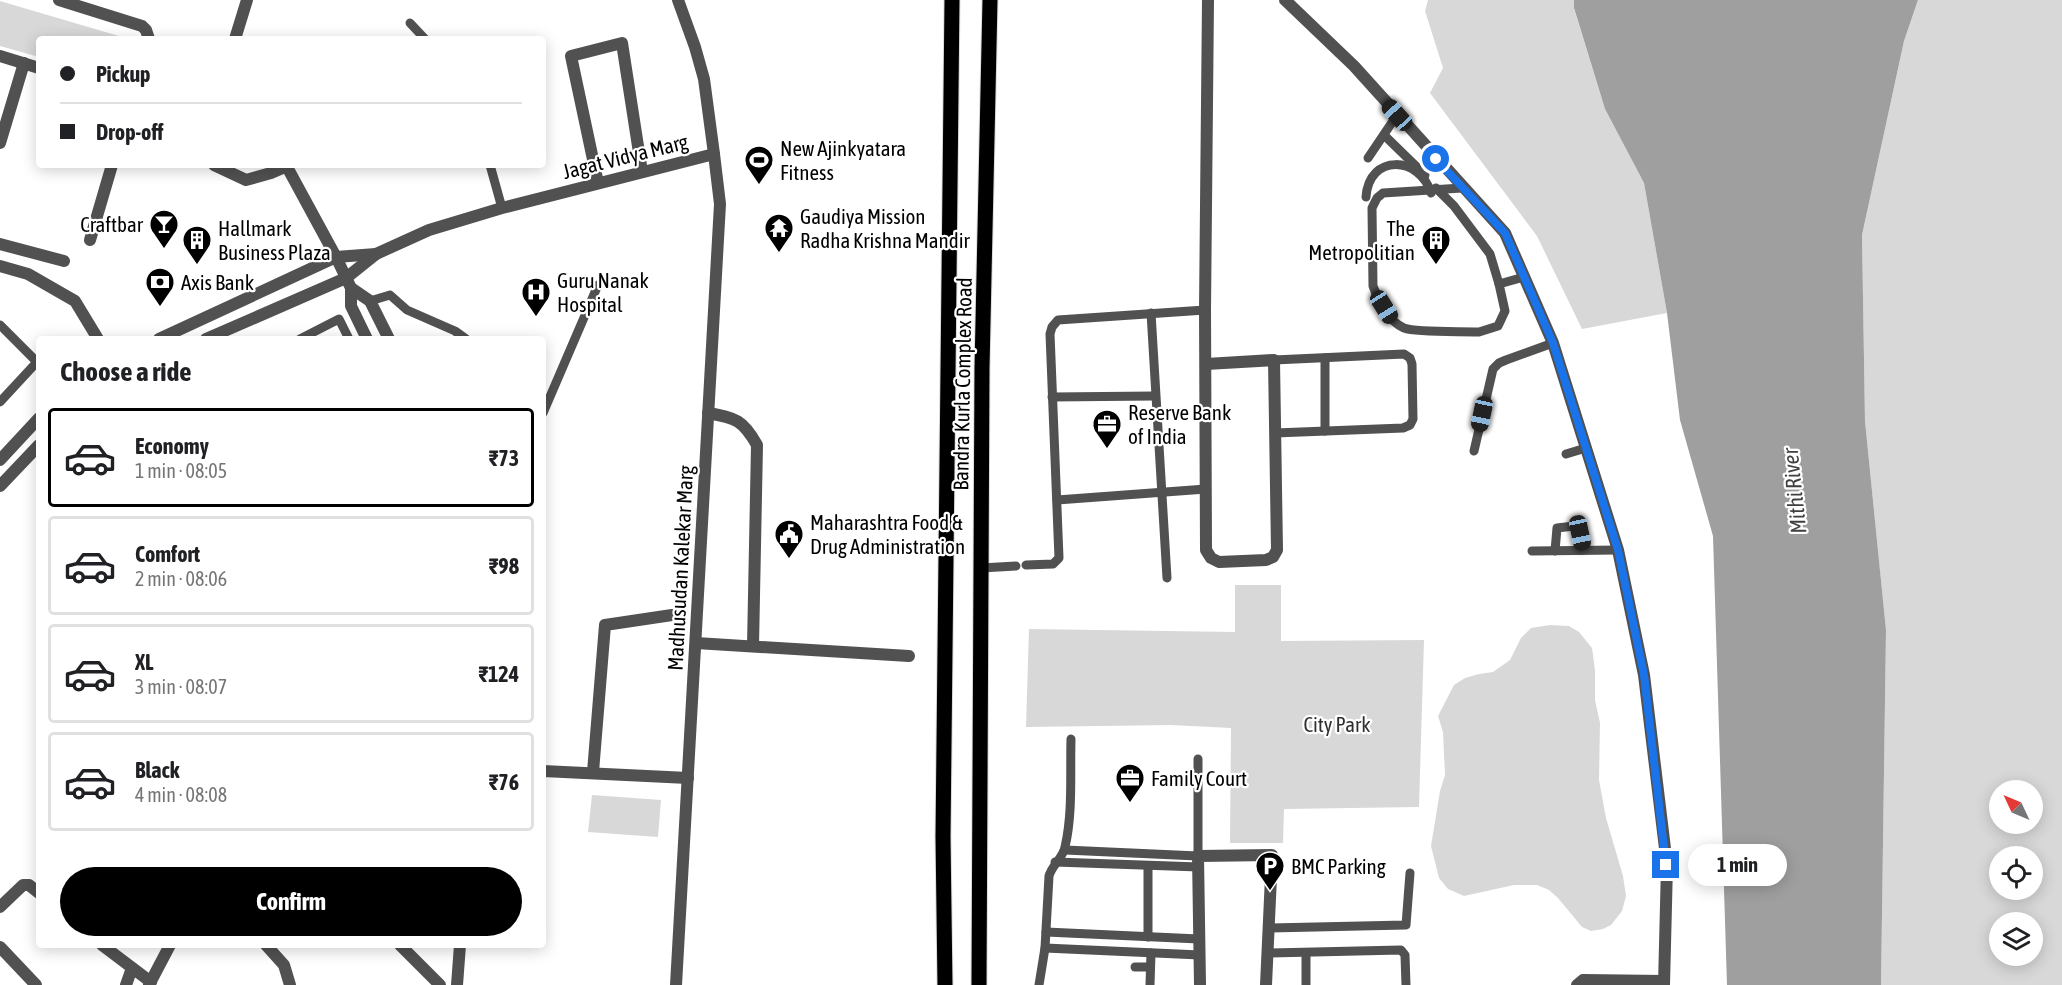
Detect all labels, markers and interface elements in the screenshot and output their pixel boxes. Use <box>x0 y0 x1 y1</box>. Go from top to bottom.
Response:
text: Pickup <box>96 61 151 87</box>
car <box>1378 96 1416 134</box>
text: Drop-off <box>96 119 163 145</box>
street label: Jagat Vidya Marg <box>560 129 690 183</box>
place label: New Ajinkyatara Fitness <box>780 136 906 184</box>
sports icon: New Ajinkyatara Fitness <box>743 144 775 186</box>
route start <box>1422 145 1449 172</box>
place label: Gaudiya Mission Radha Krishna Mandir <box>800 204 971 252</box>
bar icon: Craftbar <box>148 208 180 250</box>
place label: Craftbar <box>80 212 144 236</box>
temple icon: Gaudiya Mission Radha Krishna Mandir <box>763 212 795 254</box>
place label: Hallmark Business Plaza <box>218 216 331 264</box>
place label: The Metropolitian <box>1308 216 1415 264</box>
building icon: Hallmark Business Plaza <box>181 224 213 266</box>
building icon: The Metropolitian <box>1420 224 1452 266</box>
bank icon: Axis Bank <box>144 266 176 308</box>
place label: Guru Nanak Hospital <box>557 268 649 316</box>
place label: Axis Bank <box>181 270 254 294</box>
hospital icon: Guru Nanak Hospital <box>520 276 552 318</box>
street label: Bandra Kurla Complex Road <box>948 277 976 491</box>
car <box>1367 287 1401 327</box>
text: Choose a ride <box>60 356 192 387</box>
car <box>1469 395 1495 433</box>
place label: Reserve Bank of India <box>1128 400 1231 448</box>
office icon: Reserve Bank of India <box>1091 408 1123 450</box>
icon: car <box>63 431 117 485</box>
text: Economy <box>135 433 209 459</box>
text: ₹73 <box>489 445 519 471</box>
water label: Mithi River <box>1776 445 1811 535</box>
text: 1 min · 08:05 <box>135 459 227 482</box>
street label: Madhusudan Kalekar Marg <box>663 465 697 671</box>
place label: Maharashtra Food & Drug Administration <box>810 510 965 558</box>
car <box>1567 514 1593 552</box>
public building icon: Maharashtra Food & Drug Administration <box>773 518 805 560</box>
icon: car <box>63 539 117 593</box>
text: Comfort <box>135 541 200 567</box>
text: ₹98 <box>489 553 519 579</box>
text: 2 min · 08:06 <box>135 567 227 590</box>
icon: car <box>63 647 117 701</box>
text: XL <box>135 649 153 675</box>
text: ₹124 <box>479 661 519 687</box>
text: 3 min · 08:07 <box>135 675 227 698</box>
park label: City Park <box>1304 712 1370 736</box>
icon: car <box>63 755 117 809</box>
text: Black <box>135 757 179 783</box>
office icon: Family Court <box>1114 762 1146 804</box>
place label: Family Court <box>1151 766 1247 790</box>
text: ₹76 <box>489 769 519 795</box>
north arrow <box>1989 780 2043 834</box>
map controls <box>1989 780 2043 966</box>
text: 4 min · 08:08 <box>135 783 227 806</box>
callout: 1 min <box>1687 844 1786 886</box>
button: locate <box>1989 846 2043 900</box>
parking icon: BMC Parking <box>1254 850 1286 892</box>
route end <box>1652 851 1679 878</box>
text: 1 min <box>1717 853 1758 876</box>
place label: BMC Parking <box>1291 854 1386 878</box>
button: Confirm <box>60 867 522 936</box>
button: layers <box>1989 912 2043 966</box>

